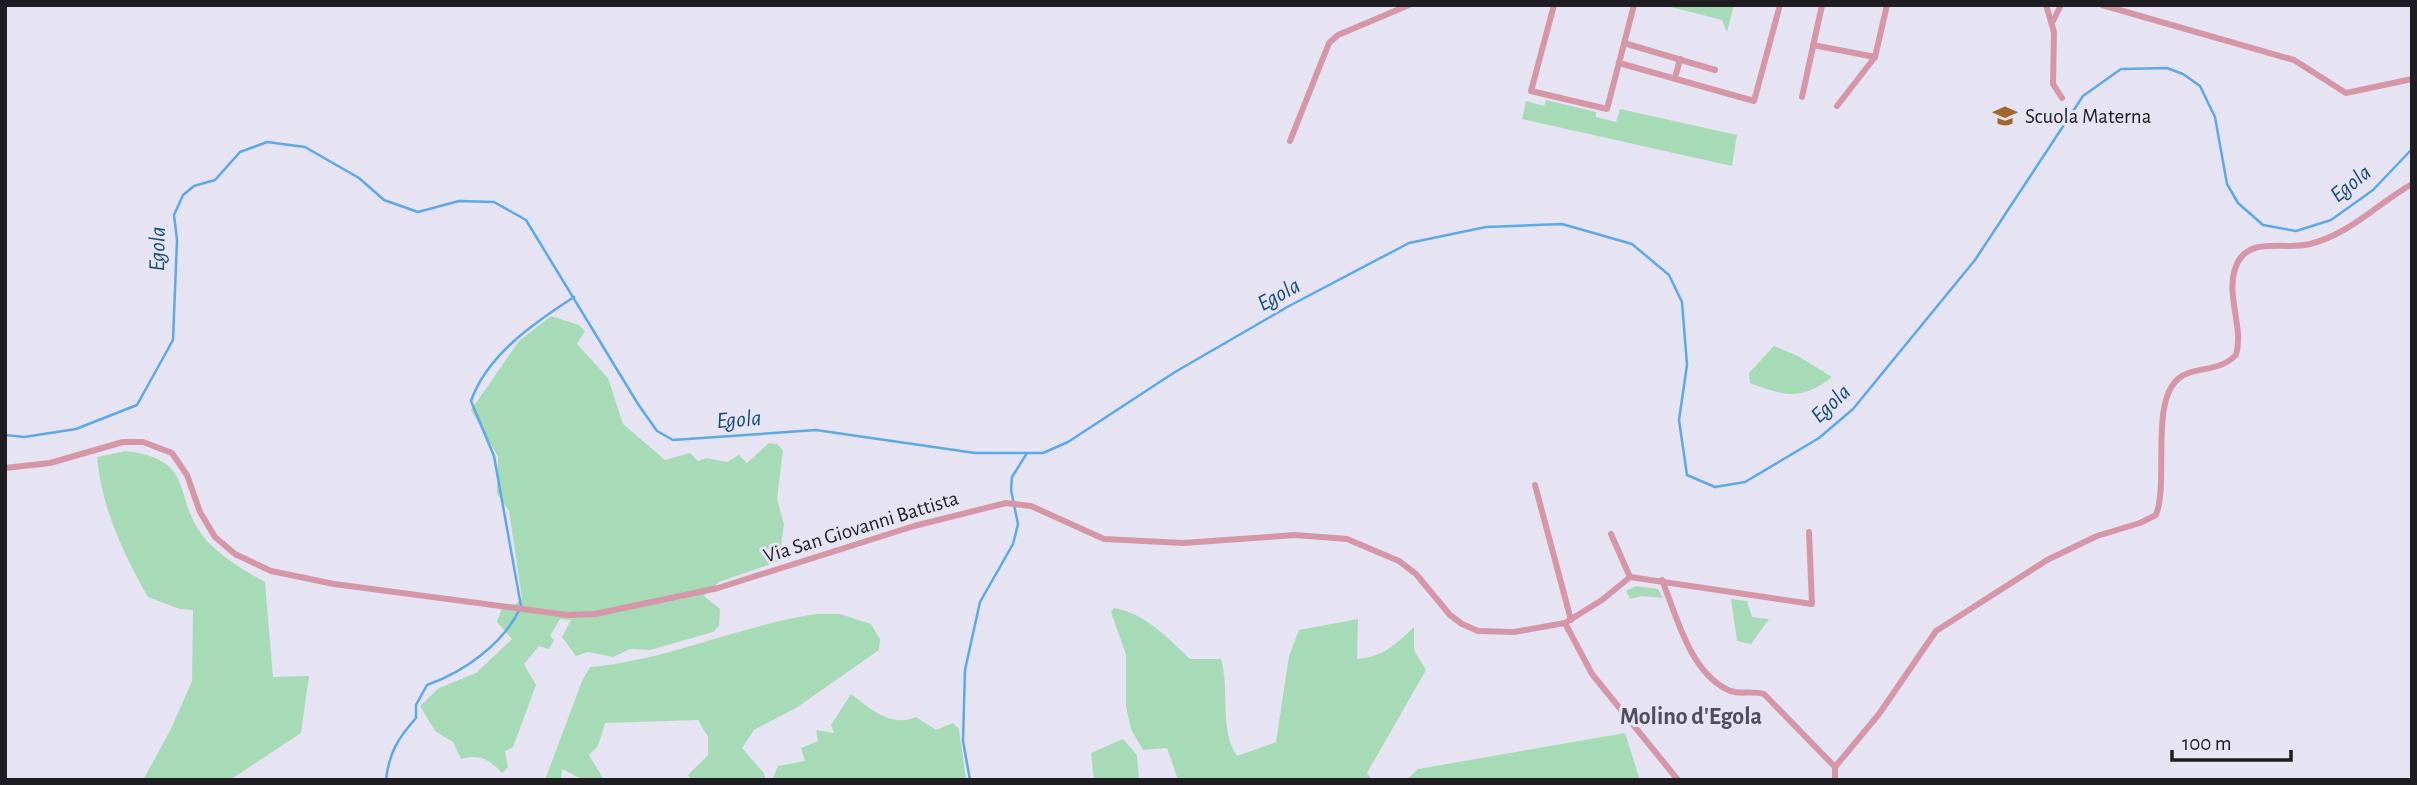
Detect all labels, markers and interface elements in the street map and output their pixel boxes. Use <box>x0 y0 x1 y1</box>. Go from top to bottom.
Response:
school or university icon: Scuola Materna <box>1991 102 2019 130</box>
place label: Scuola Materna <box>2025 106 2152 127</box>
water label: Egola <box>2326 161 2376 207</box>
water label: Egola <box>146 226 170 272</box>
water label: Egola <box>1254 274 1304 316</box>
water label: Egola <box>1807 380 1855 428</box>
water label: Egola <box>716 407 762 433</box>
street label: Via San Giovanni Battista <box>761 487 961 567</box>
district label: Molino d'Egola <box>1620 705 1762 729</box>
scale bar <box>2172 718 2291 762</box>
text: 100 m <box>2182 733 2232 754</box>

